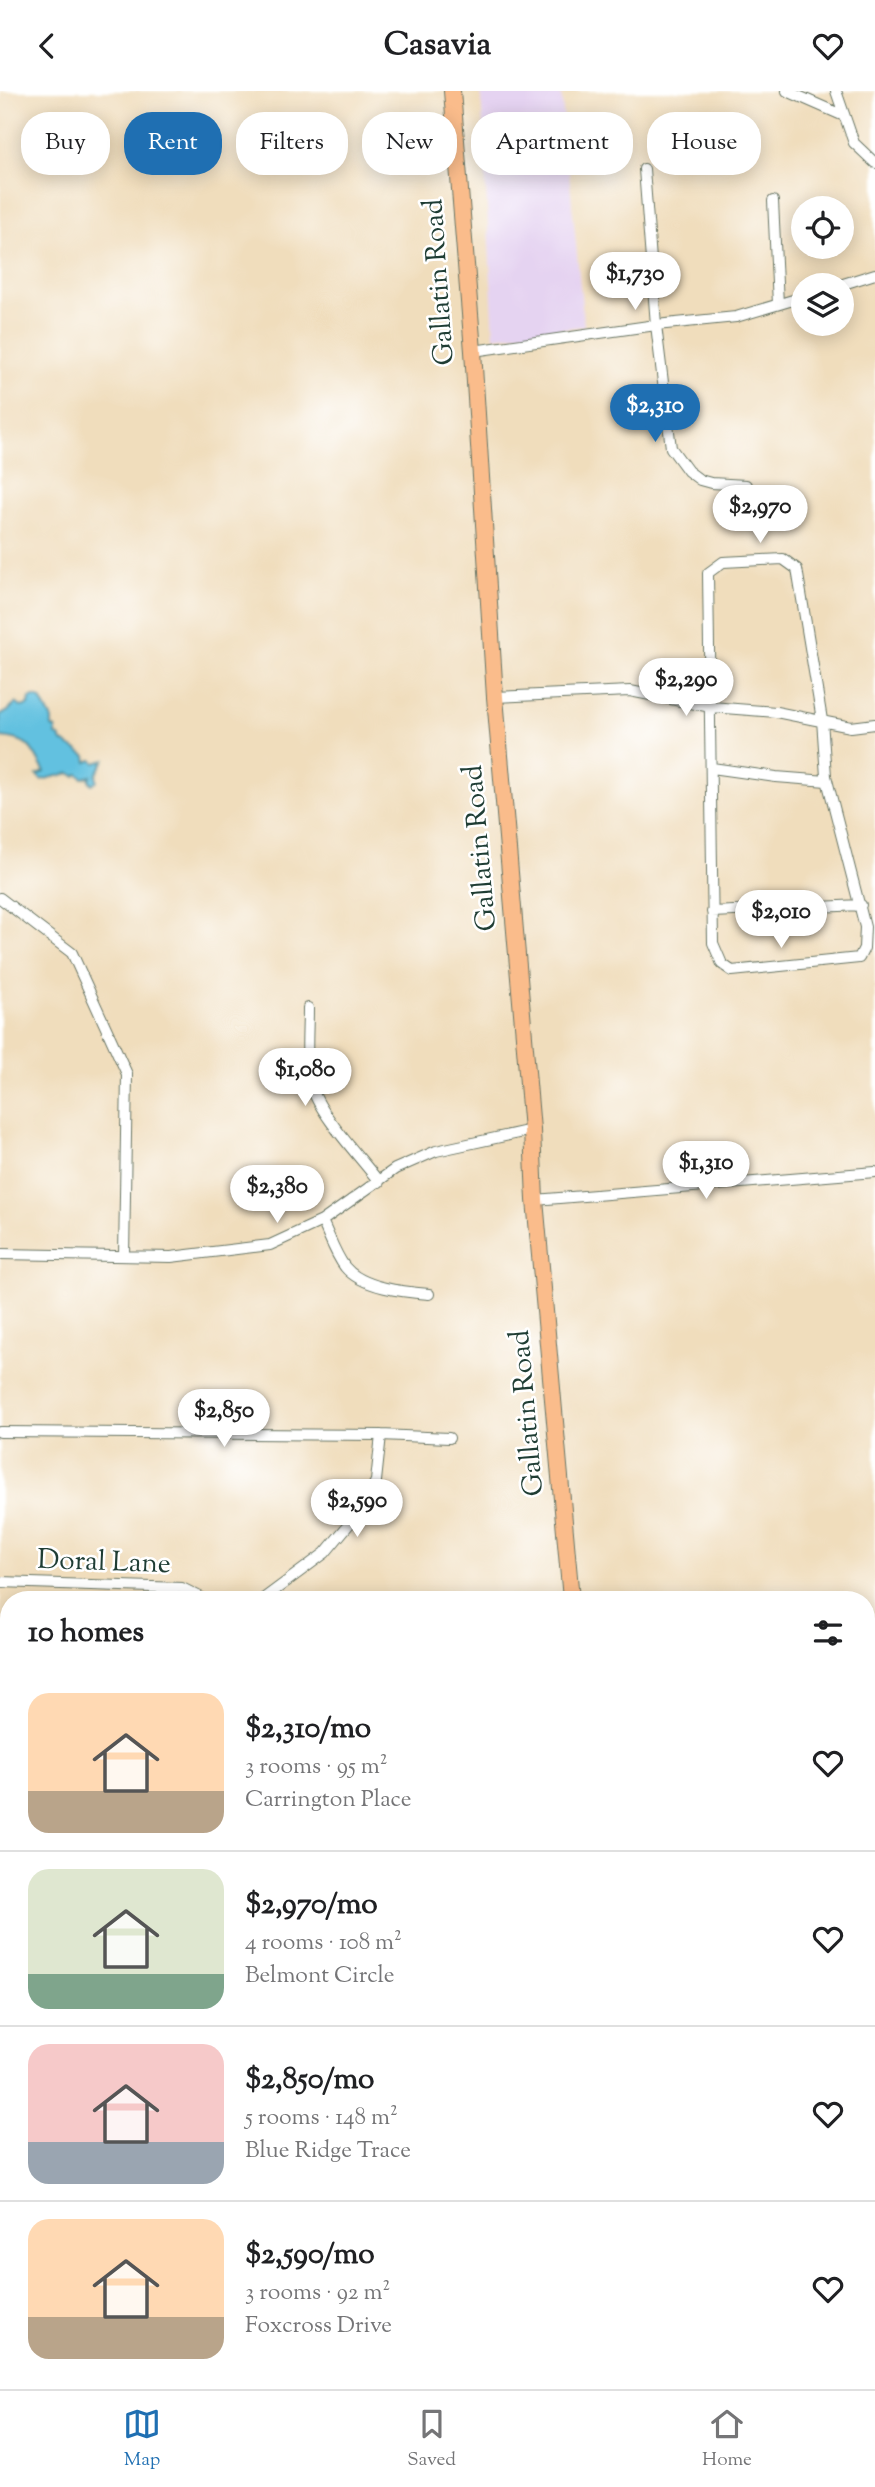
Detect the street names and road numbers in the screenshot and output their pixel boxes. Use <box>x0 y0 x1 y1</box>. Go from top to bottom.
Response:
street label: Gallatin Road <box>414 197 466 367</box>
street label: Gallatin Road <box>454 763 508 933</box>
street label: Gallatin Road <box>501 1328 555 1498</box>
street label: Doral Lane <box>36 1541 172 1585</box>

